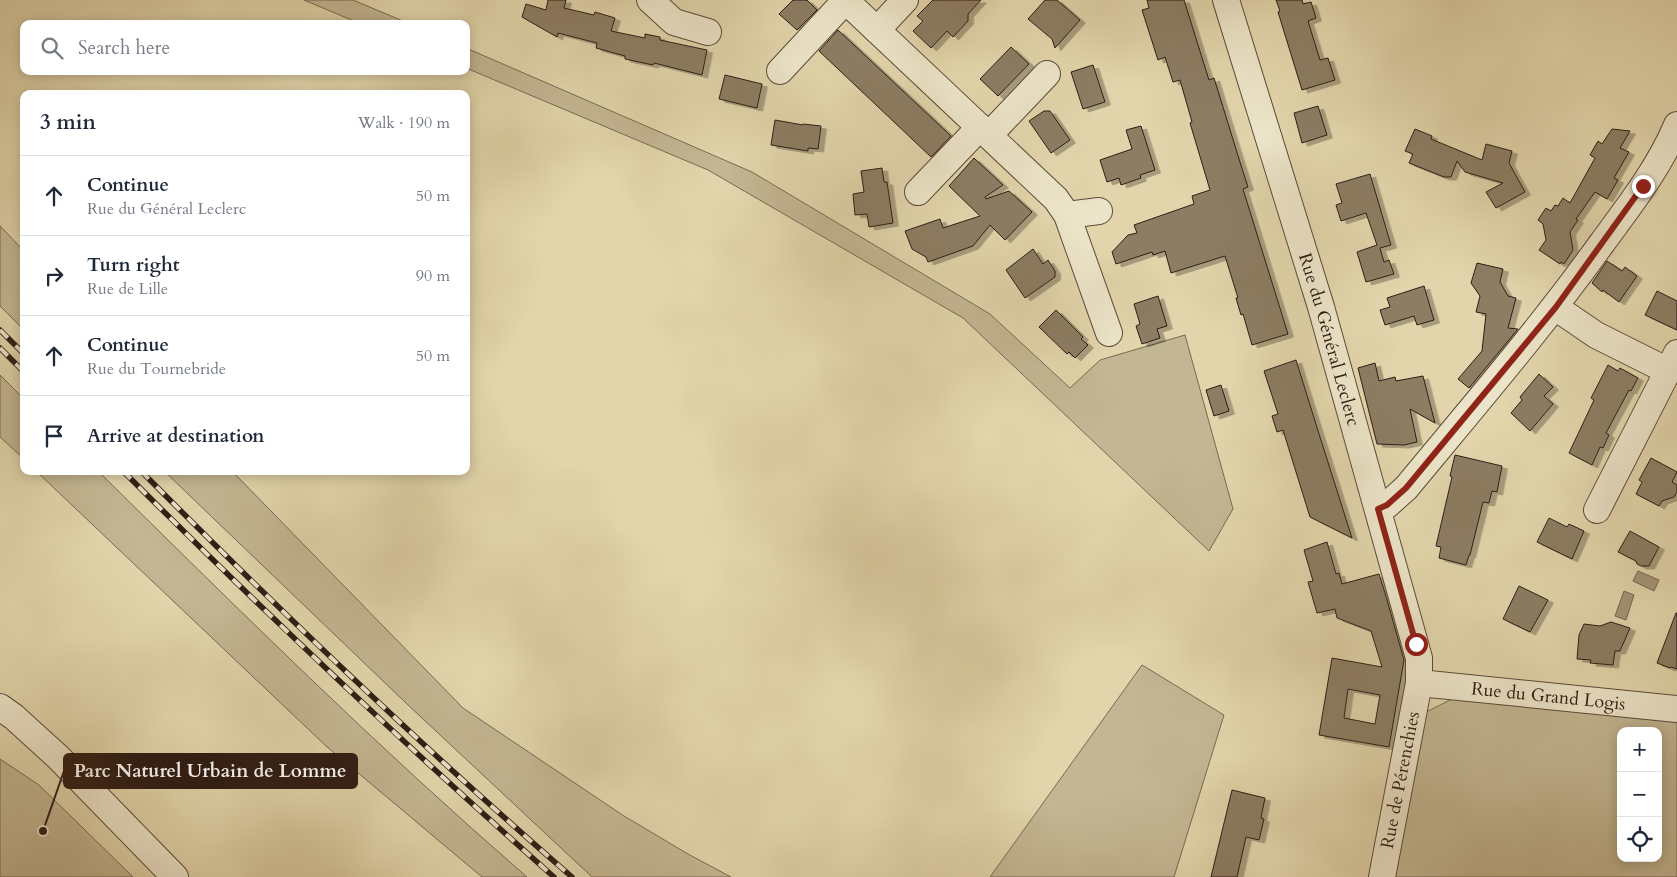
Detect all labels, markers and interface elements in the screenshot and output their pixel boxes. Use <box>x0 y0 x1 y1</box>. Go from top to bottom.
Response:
search box <box>20 20 470 75</box>
icon: search <box>38 34 66 62</box>
text: Search here <box>78 35 170 61</box>
text: 3 min <box>40 108 96 137</box>
text: Walk · 190 m <box>358 112 450 134</box>
text: Continue <box>87 172 169 198</box>
route end <box>1632 175 1655 198</box>
icon: ahead <box>40 182 68 210</box>
text: 50 m <box>416 185 450 207</box>
text: Rue du Général Leclerc <box>87 198 246 220</box>
street label: Rue du Général Leclerc <box>1292 250 1366 429</box>
text: Turn right <box>87 252 179 278</box>
icon: right <box>40 262 68 290</box>
text: 90 m <box>416 265 450 287</box>
text: Rue de Lille <box>87 278 168 300</box>
text: Continue <box>87 332 169 358</box>
icon: ahead <box>40 342 68 370</box>
text: 50 m <box>416 345 450 367</box>
text: Rue du Tournebride <box>87 358 226 380</box>
icon: arrive <box>40 422 68 450</box>
text: Arrive at destination <box>87 423 264 449</box>
route start <box>1405 633 1428 656</box>
street label: Rue du Grand Logis <box>1470 676 1627 717</box>
street label: Rue de Pérenchies <box>1375 709 1426 851</box>
map controls <box>1617 727 1662 862</box>
button: + <box>1617 727 1662 772</box>
callout: Parc Naturel Urbain de Lomme <box>64 754 357 788</box>
text: Parc Naturel Urbain de Lomme <box>74 758 346 784</box>
button: − <box>1617 772 1662 817</box>
button: locate <box>1617 817 1662 862</box>

